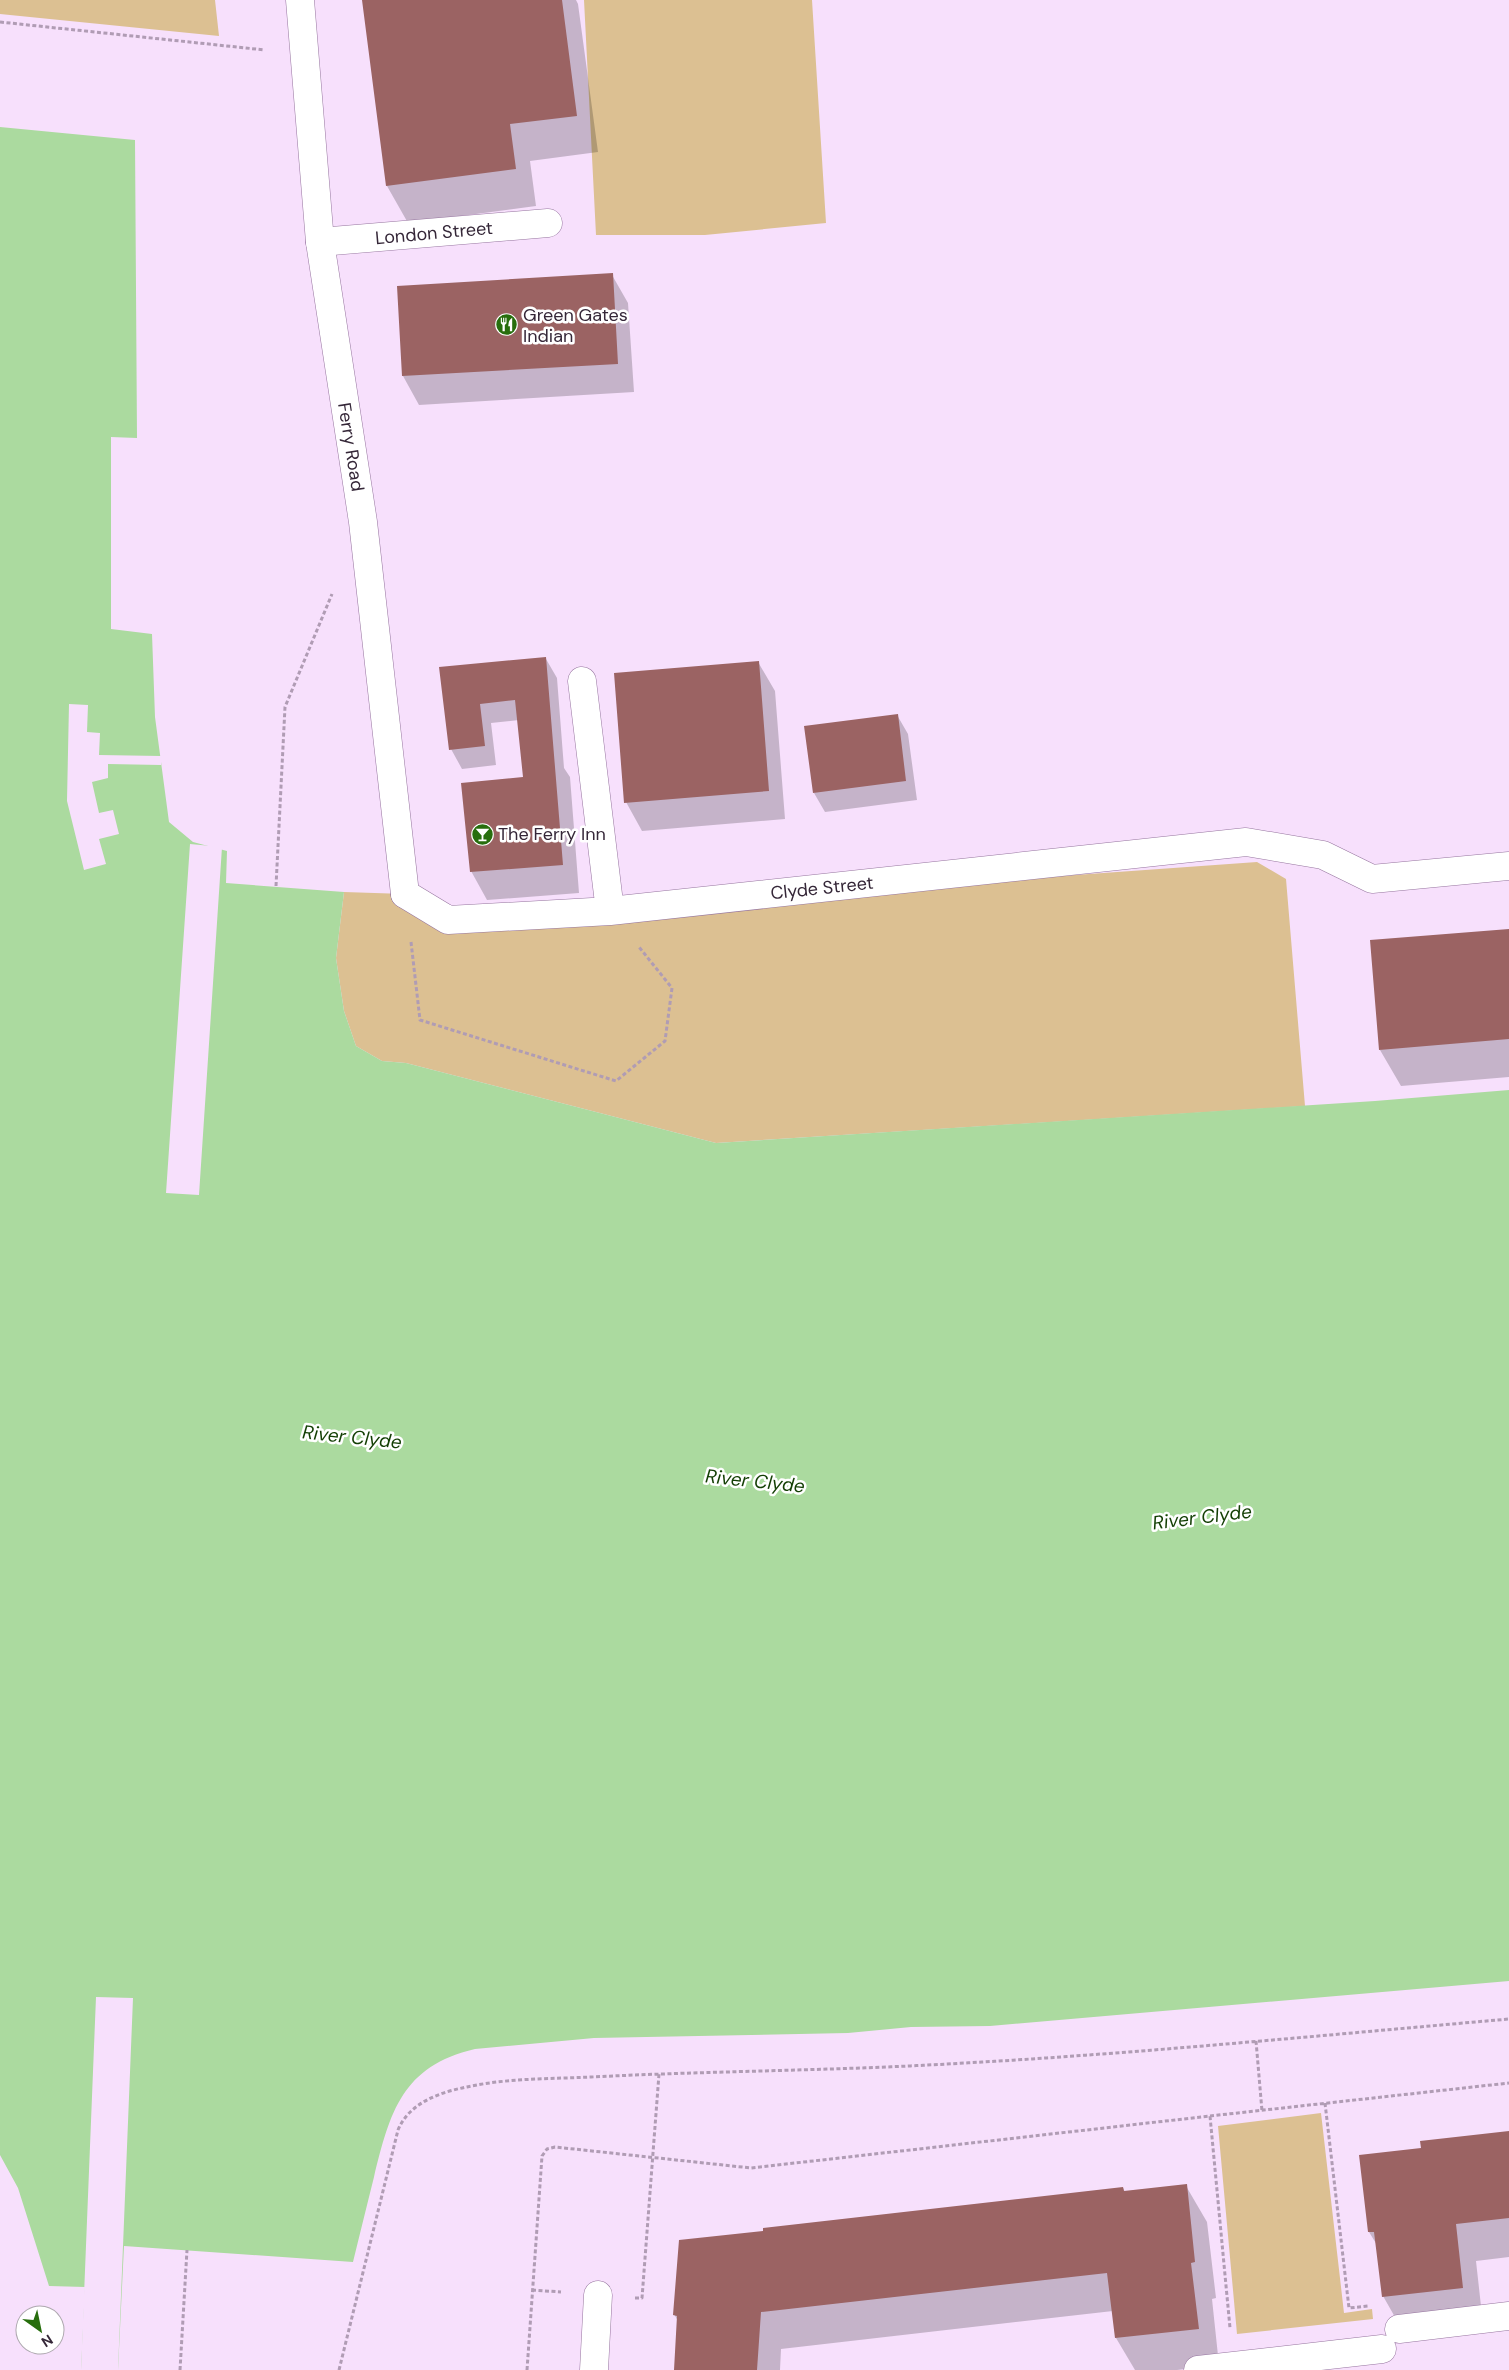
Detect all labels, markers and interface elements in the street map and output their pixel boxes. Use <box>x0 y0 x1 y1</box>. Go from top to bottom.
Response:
street label: London Street <box>374 216 494 250</box>
place label: Green Gates Indian <box>523 303 628 348</box>
restaurant icon: Green Gates Indian <box>495 313 519 337</box>
street label: Ferry Road <box>332 401 370 493</box>
bar icon: The Ferry Inn <box>470 822 494 846</box>
place label: The Ferry Inn <box>498 822 606 846</box>
street label: Clyde Street <box>769 871 875 905</box>
water label: River Clyde <box>301 1419 403 1455</box>
water label: River Clyde <box>704 1463 806 1499</box>
water label: River Clyde <box>1151 1498 1253 1535</box>
north arrow <box>15 2305 65 2355</box>
text: N <box>38 2331 56 2351</box>

